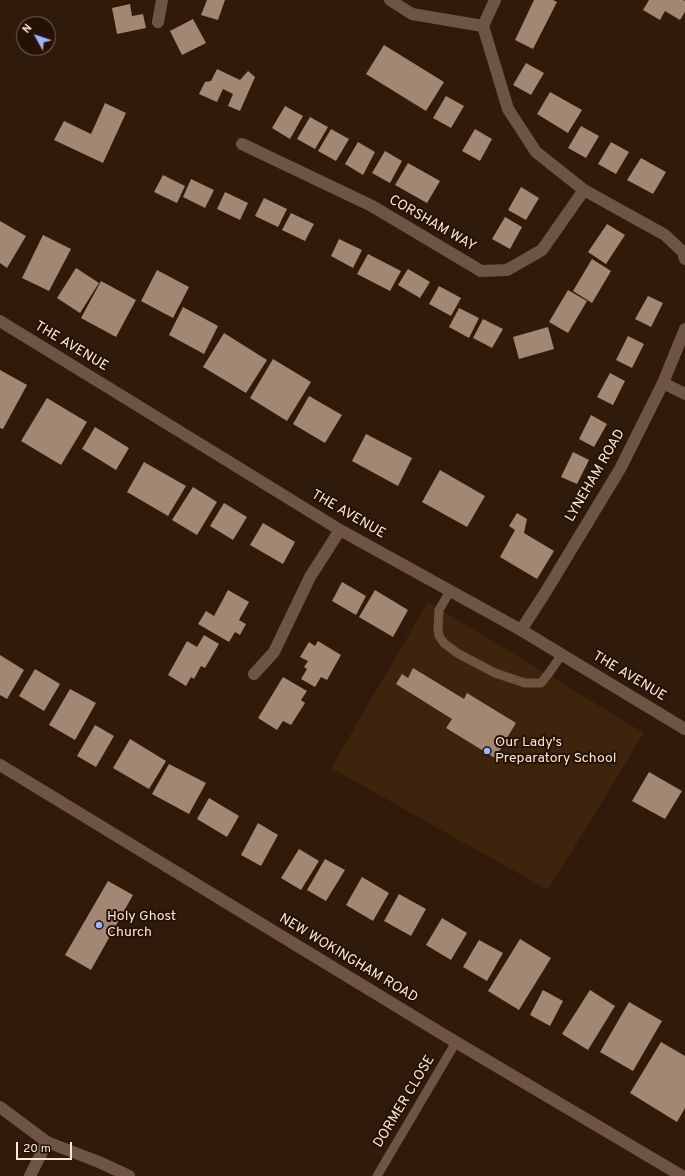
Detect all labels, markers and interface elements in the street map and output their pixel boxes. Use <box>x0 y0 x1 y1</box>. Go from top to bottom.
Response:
north arrow <box>16 16 56 56</box>
text: N <box>20 21 35 36</box>
street label: CORSHAM WAY <box>385 192 479 256</box>
street label: THE AVENUE <box>31 318 111 376</box>
street label: LYNEHAM ROAD <box>563 427 629 525</box>
street label: THE AVENUE <box>308 487 388 543</box>
street label: THE AVENUE <box>589 648 669 706</box>
place label: Our Lady's Preparatory School <box>495 735 616 768</box>
marker: Our Lady's Preparatory School <box>482 746 492 756</box>
place label: Holy Ghost Church <box>107 909 176 942</box>
street label: NEW WOKINGHAM ROAD <box>276 911 420 1007</box>
marker: Holy Ghost Church <box>94 920 104 930</box>
street label: DORMER CLOSE <box>371 1053 439 1151</box>
scale bar <box>18 1134 74 1160</box>
text: 20 m <box>23 1141 51 1157</box>

